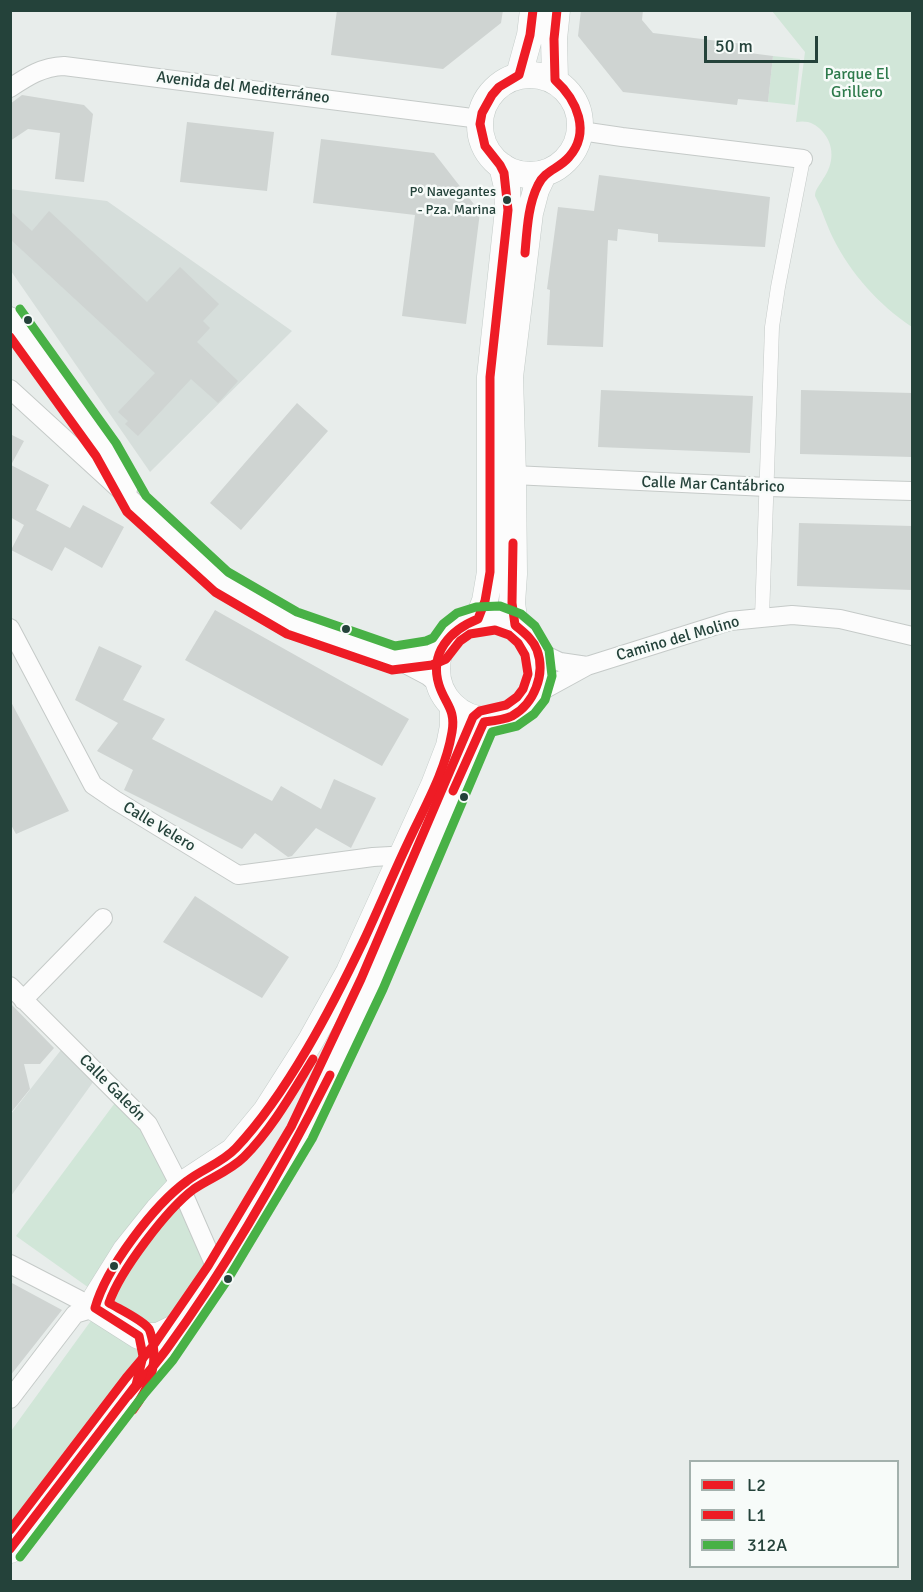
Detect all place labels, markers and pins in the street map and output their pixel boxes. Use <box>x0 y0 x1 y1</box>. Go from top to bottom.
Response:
place label: Pº Navegantes - Pza. Marina <box>410 184 496 216</box>
marker: Pº Navegantes - Pza. Marina <box>501 194 513 206</box>
unlabelled marker <box>22 314 34 326</box>
unlabelled marker <box>340 623 352 635</box>
unlabelled marker <box>458 791 470 803</box>
unlabelled marker <box>108 1260 120 1272</box>
unlabelled marker <box>222 1273 234 1285</box>

